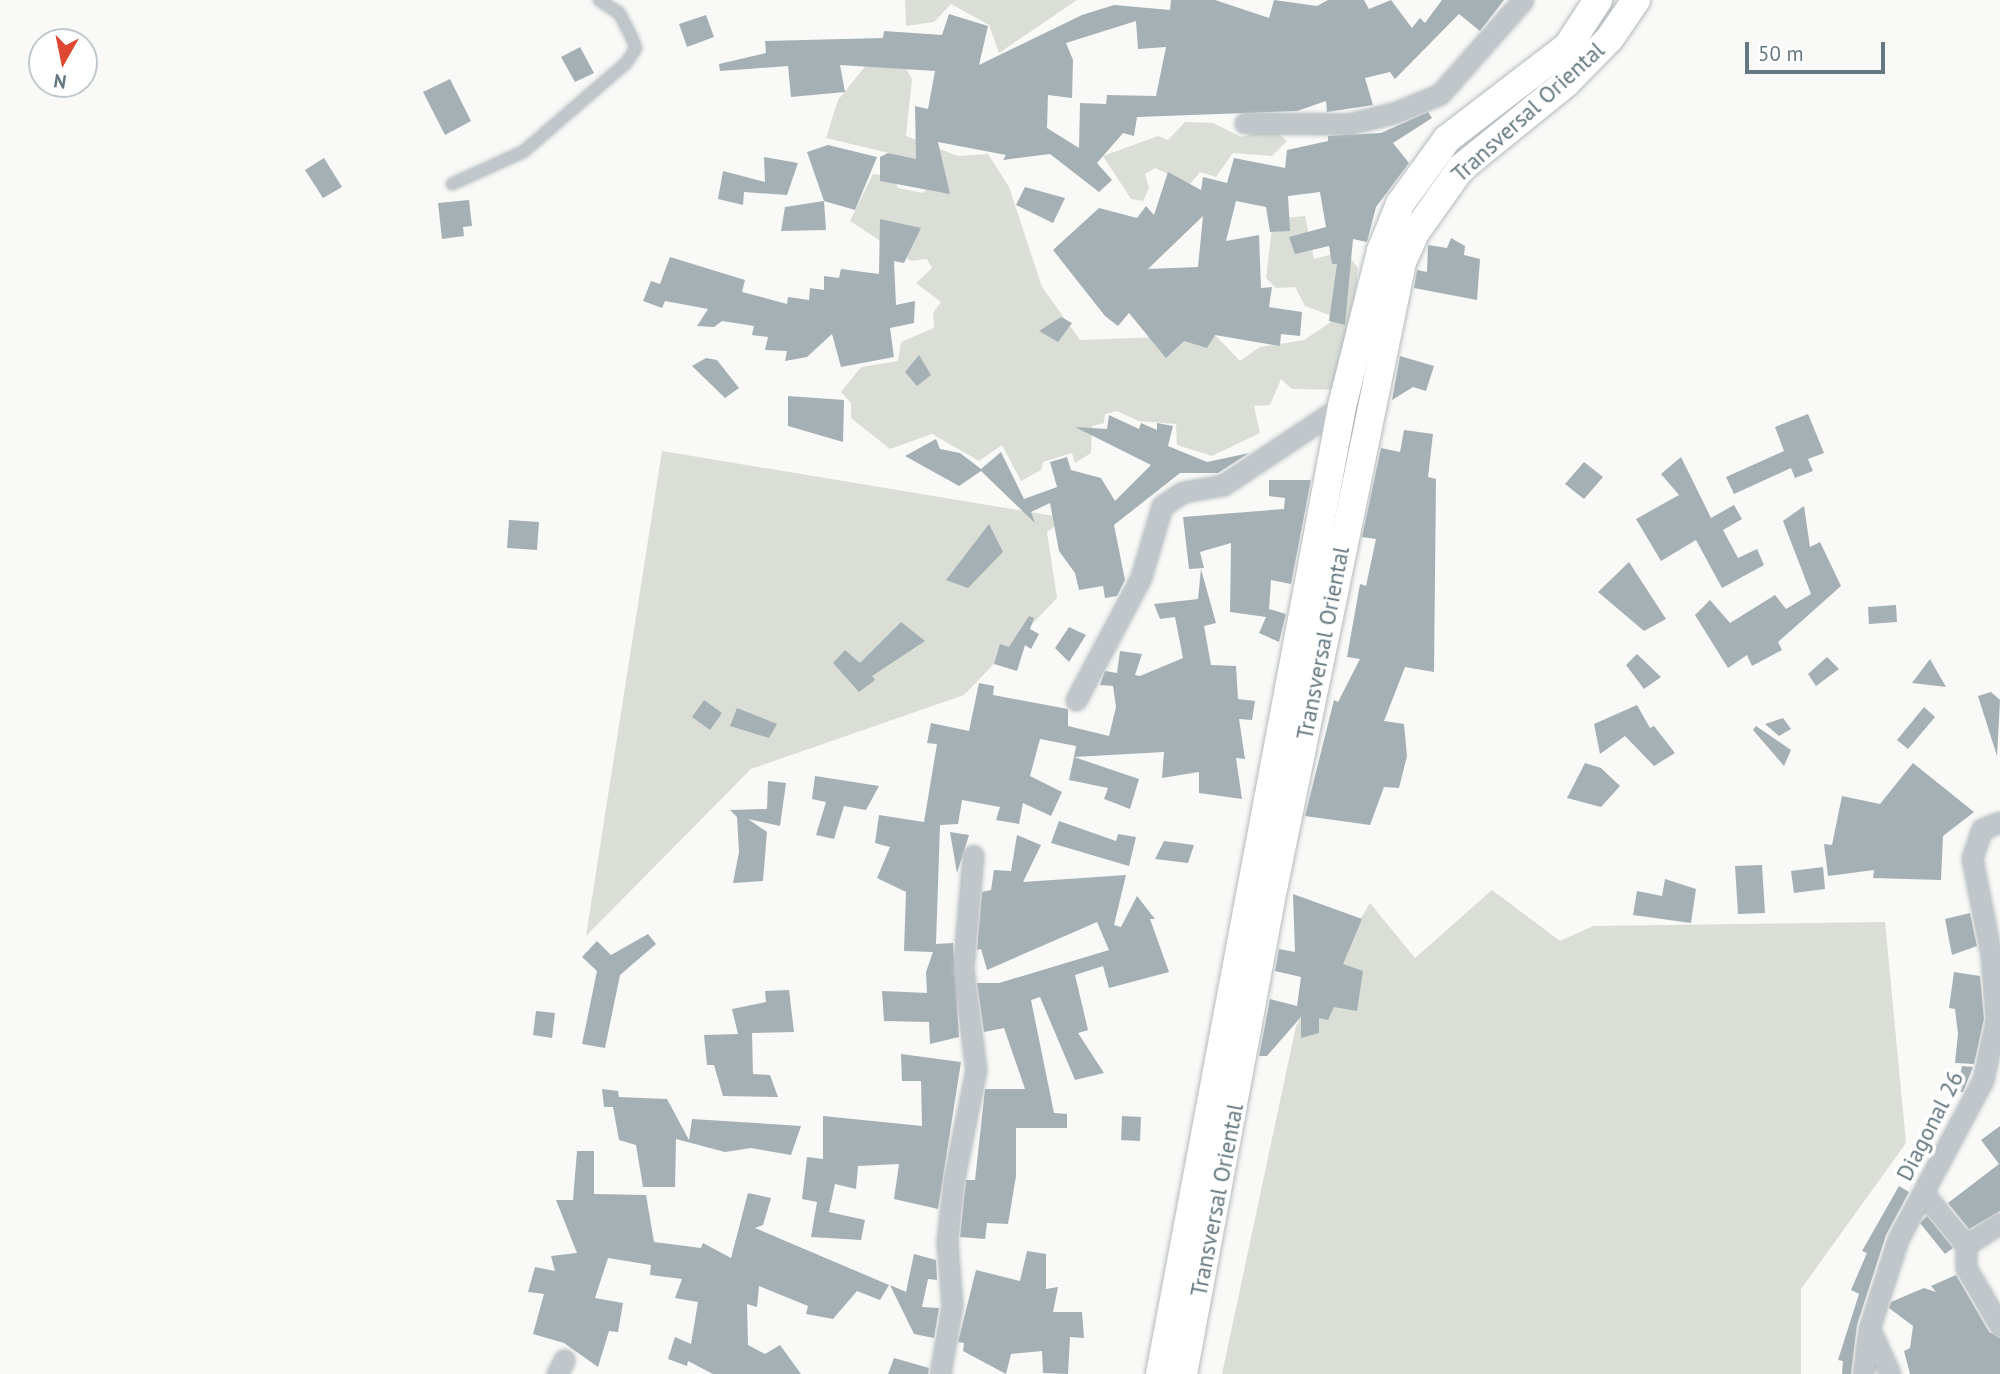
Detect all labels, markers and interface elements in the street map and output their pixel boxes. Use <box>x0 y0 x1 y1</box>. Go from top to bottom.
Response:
north arrow <box>28 28 98 98</box>
scale bar <box>1748 28 1888 72</box>
street label: Transversal Oriental <box>1446 36 1610 188</box>
text: 50 m <box>1758 40 1804 67</box>
text: N <box>52 69 68 95</box>
street label: Transversal Oriental <box>1291 544 1355 742</box>
street label: Diagonal 26 <box>1891 1067 1969 1185</box>
street label: Transversal Oriental <box>1185 1101 1249 1299</box>

